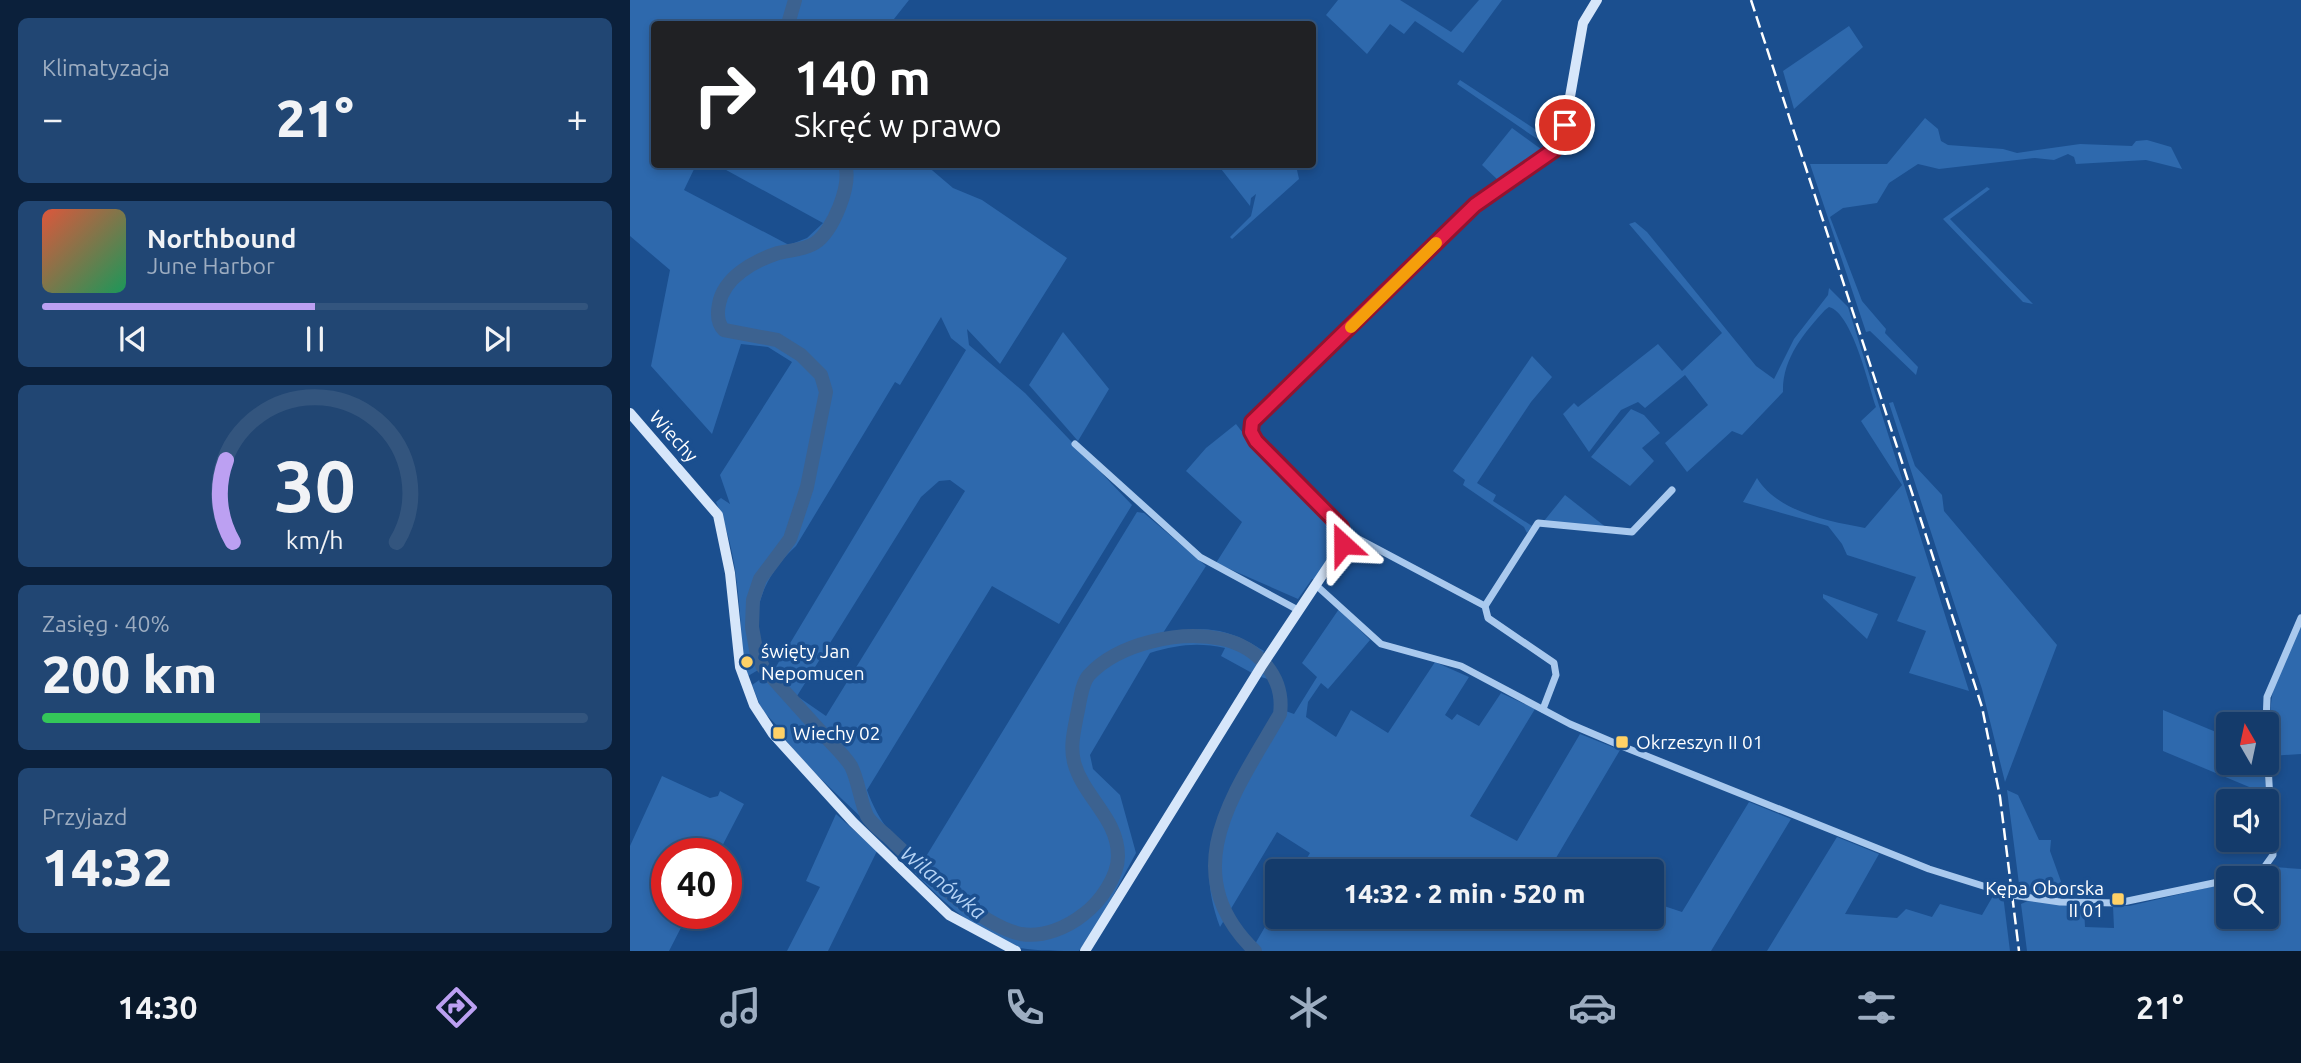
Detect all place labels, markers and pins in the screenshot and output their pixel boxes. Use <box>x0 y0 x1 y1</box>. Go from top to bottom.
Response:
pin <box>1535 95 1595 155</box>
place label: święty Jan Nepomucen <box>761 640 865 684</box>
marker: święty Jan Nepomucen <box>739 654 755 670</box>
place label: Wiechy 02 <box>793 722 881 744</box>
marker: Wiechy 02 <box>771 725 787 741</box>
place label: Okrzeszyn II 01 <box>1636 731 1764 753</box>
marker: Okrzeszyn II 01 <box>1614 734 1630 750</box>
place label: Kępa Oborska II 01 <box>1985 877 2104 921</box>
marker: Kępa Oborska II 01 <box>2110 891 2126 907</box>

